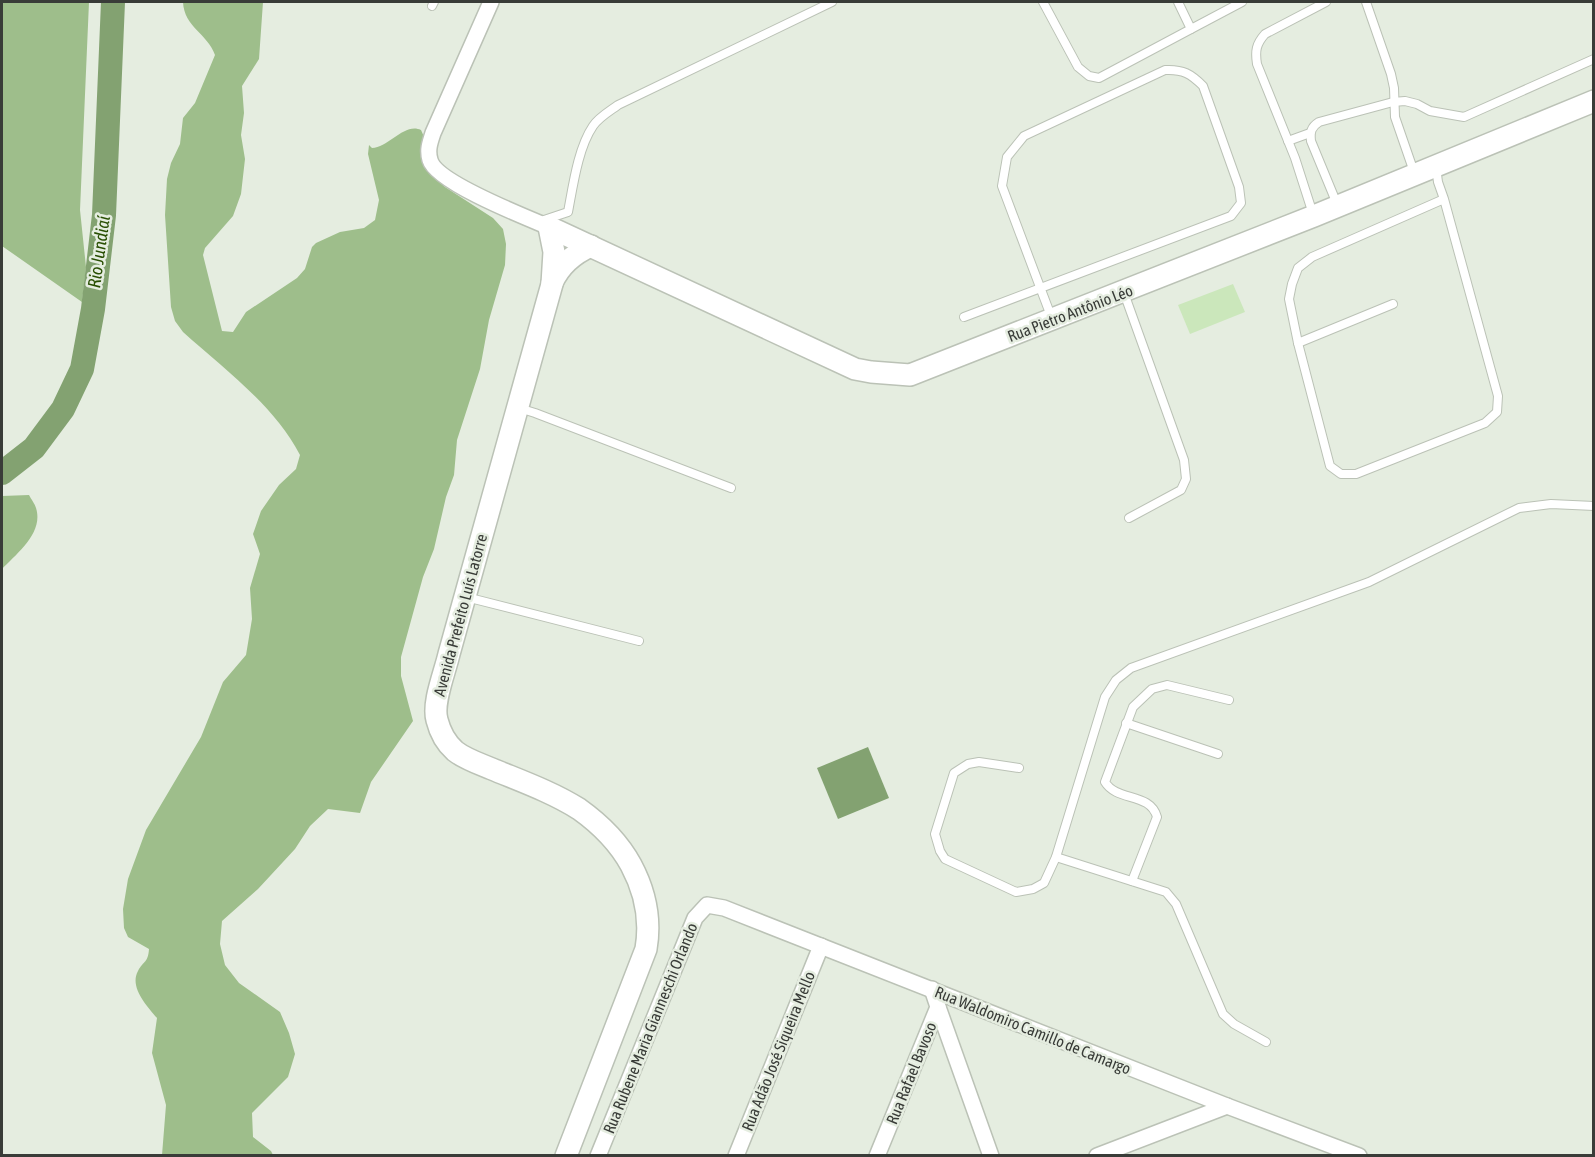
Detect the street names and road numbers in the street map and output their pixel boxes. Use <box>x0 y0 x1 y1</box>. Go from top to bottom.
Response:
street label: Rua Pietro Antônio Léo <box>1005 281 1135 345</box>
street label: Avenida Prefeito Luís Latorre <box>430 532 490 698</box>
street label: Rua Rubene Maria Gianneschi Orlando <box>599 920 701 1136</box>
street label: Rua Adão José Siqueira Mello <box>738 969 819 1134</box>
street label: Rua Waldomiro Camillo de Camargo <box>932 982 1134 1079</box>
street label: Rua Rafael Bavoso <box>882 1019 940 1127</box>

